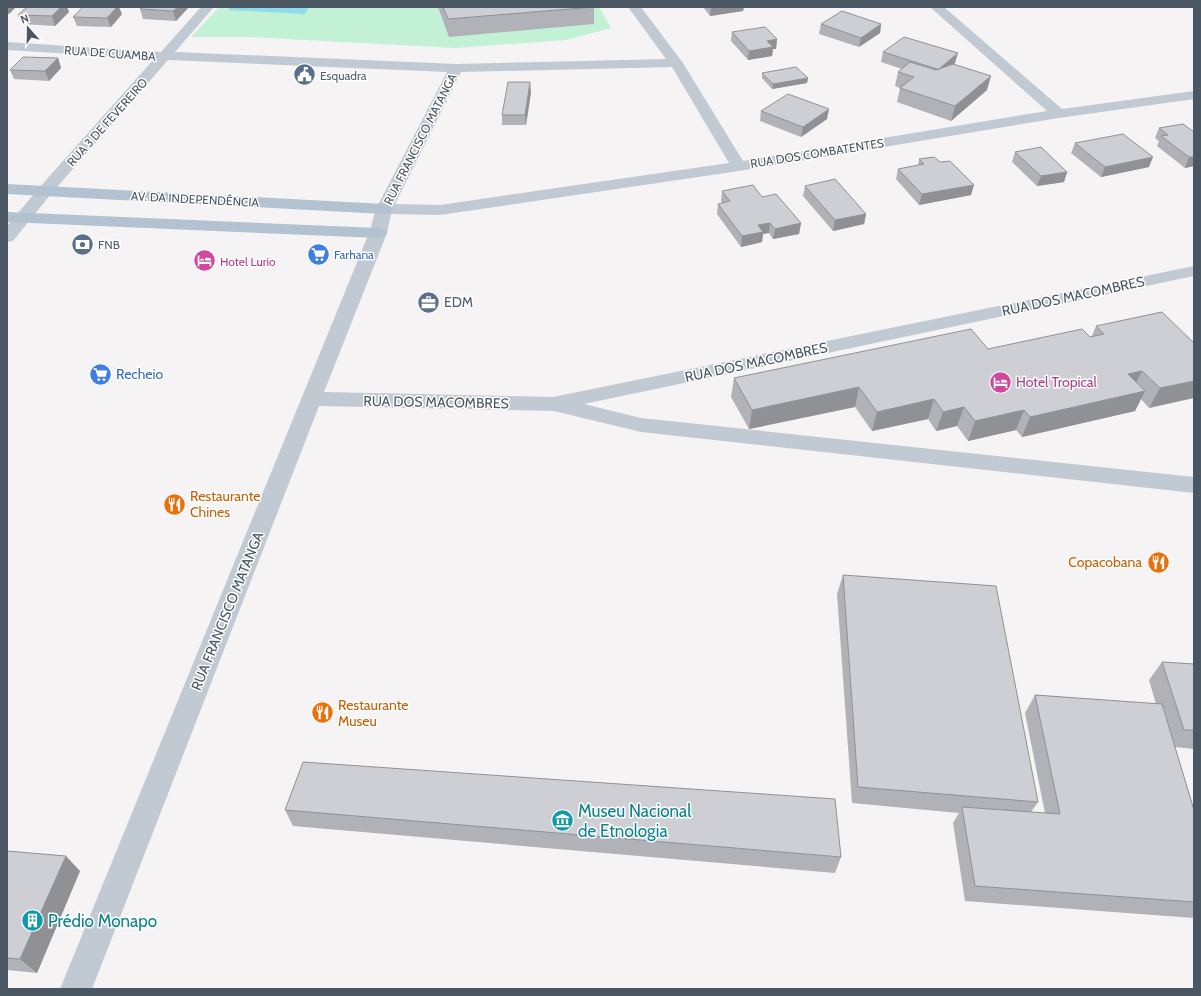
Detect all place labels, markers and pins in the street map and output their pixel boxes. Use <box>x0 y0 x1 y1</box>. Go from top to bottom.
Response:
public building icon: Esquadra <box>291 62 317 88</box>
place label: Esquadra <box>320 68 367 83</box>
bank icon: FNB <box>70 231 96 257</box>
place label: FNB <box>98 237 120 252</box>
supermarket icon: Farhana <box>305 241 331 267</box>
place label: Farhana <box>334 247 374 262</box>
hotel icon: Hotel Lurio <box>192 248 218 274</box>
place label: Hotel Lurio <box>220 254 276 269</box>
office icon: EDM <box>416 289 442 315</box>
place label: EDM <box>444 293 473 311</box>
supermarket icon: Recheio <box>88 361 114 387</box>
place label: Recheio <box>116 365 163 383</box>
hotel icon: Hotel Tropical <box>987 369 1013 395</box>
place label: Hotel Tropical <box>1016 373 1098 391</box>
place label: Restaurante Chines <box>190 487 261 521</box>
restaurant icon: Restaurante Chines <box>162 491 188 517</box>
restaurant icon: Copacobana <box>1145 549 1171 575</box>
place label: Copacobana <box>1068 553 1142 571</box>
place label: Restaurante Museu <box>338 696 409 730</box>
restaurant icon: Restaurante Museu <box>310 700 336 726</box>
place label: Museu Nacional de Etnologia <box>578 801 691 841</box>
museum icon: Museu Nacional de Etnologia <box>549 808 575 834</box>
building icon: Prédio Monapo <box>20 908 46 934</box>
place label: Prédio Monapo <box>48 911 157 931</box>

